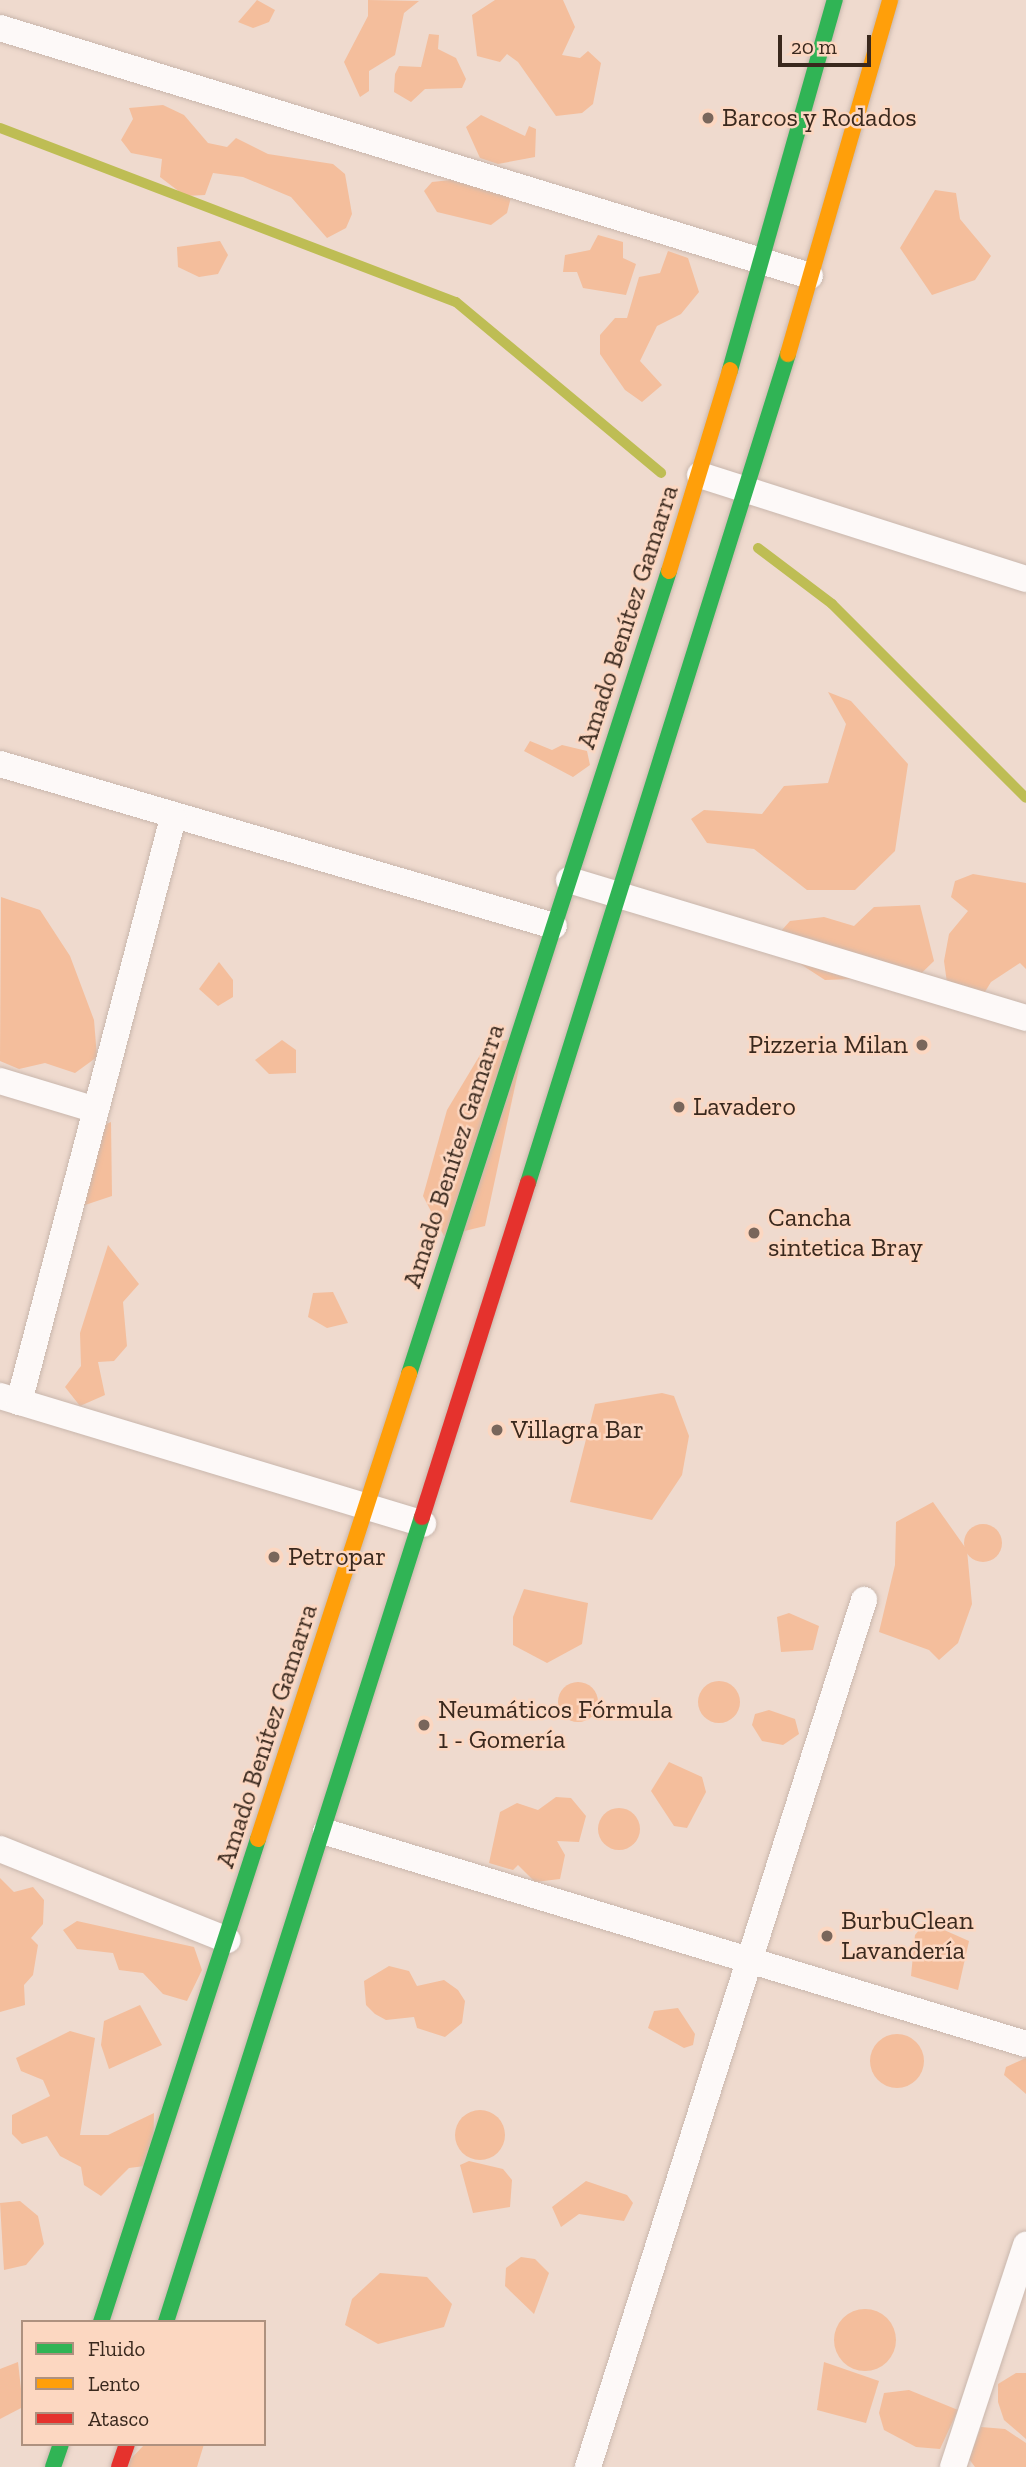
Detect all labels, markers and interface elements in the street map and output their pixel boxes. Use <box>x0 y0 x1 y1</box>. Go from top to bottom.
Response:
scale bar <box>781 21 874 65</box>
text: 20 m <box>791 34 837 59</box>
place label: Barcos y Rodados <box>722 102 918 134</box>
marker: Barcos y Rodados <box>700 110 716 126</box>
street label: Amado Benítez Gamarra <box>571 481 685 753</box>
street label: Amado Benítez Gamarra <box>397 1020 511 1292</box>
place label: Pizzeria Milan <box>748 1029 908 1061</box>
marker: Pizzeria Milan <box>914 1037 930 1053</box>
place label: Lavadero <box>693 1091 796 1123</box>
marker: Lavadero <box>671 1099 687 1115</box>
place label: Cancha sintetica Bray <box>768 1202 923 1264</box>
marker: Cancha sintetica Bray <box>746 1225 762 1241</box>
place label: Villagra Bar <box>511 1414 644 1446</box>
marker: Villagra Bar <box>489 1422 505 1438</box>
place label: Petropar <box>288 1541 386 1573</box>
marker: Petropar <box>266 1549 282 1565</box>
street label: Amado Benítez Gamarra <box>210 1600 324 1872</box>
place label: Neumáticos Fórmula 1 - Gomería <box>438 1694 673 1756</box>
marker: Neumáticos Fórmula 1 - Gomería <box>416 1717 432 1733</box>
place label: BurbuClean Lavandería <box>841 1905 974 1966</box>
marker: BurbuClean Lavandería <box>819 1928 835 1944</box>
legend <box>21 2320 266 2446</box>
text: Fluido <box>88 2336 145 2361</box>
text: Lento <box>88 2371 140 2396</box>
text: Atasco <box>88 2406 149 2431</box>

